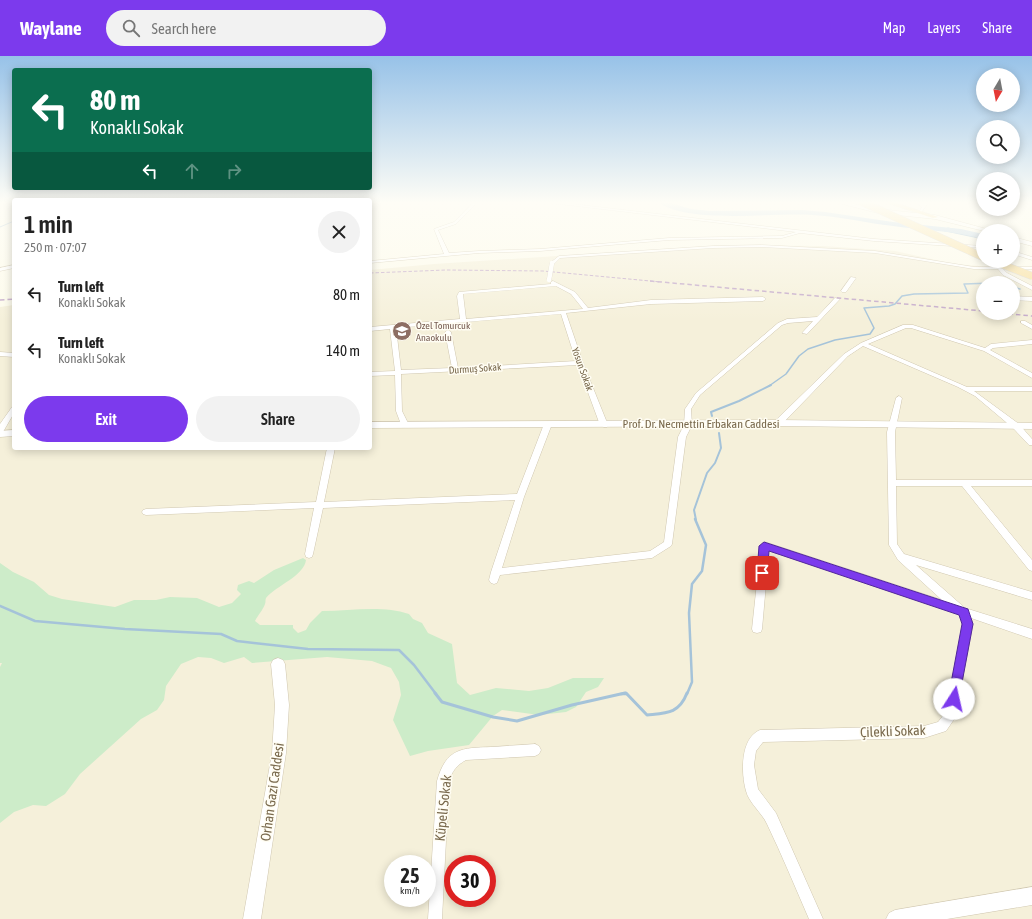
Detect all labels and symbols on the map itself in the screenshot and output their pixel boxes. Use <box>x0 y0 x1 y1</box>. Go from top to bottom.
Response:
north arrow <box>976 68 1020 112</box>
school or university icon: Özel Tomurcuk Anaokulu <box>391 320 413 342</box>
place label: Özel Tomurcuk Anaokulu <box>416 320 471 343</box>
street label: Yosun Sokak <box>570 346 596 393</box>
street label: Durmuş Sokak <box>448 361 502 376</box>
street label: Prof. Dr. Necmettin Erbakan Caddesi <box>623 417 779 431</box>
pin <box>745 556 779 590</box>
position arrow <box>933 678 975 720</box>
street label: Çilekli Sokak <box>860 722 926 740</box>
street label: Orhan Gazi Caddesi <box>257 742 287 842</box>
street label: Küpeli Sokak <box>432 774 454 842</box>
speed limit sign: 30 <box>444 855 496 907</box>

